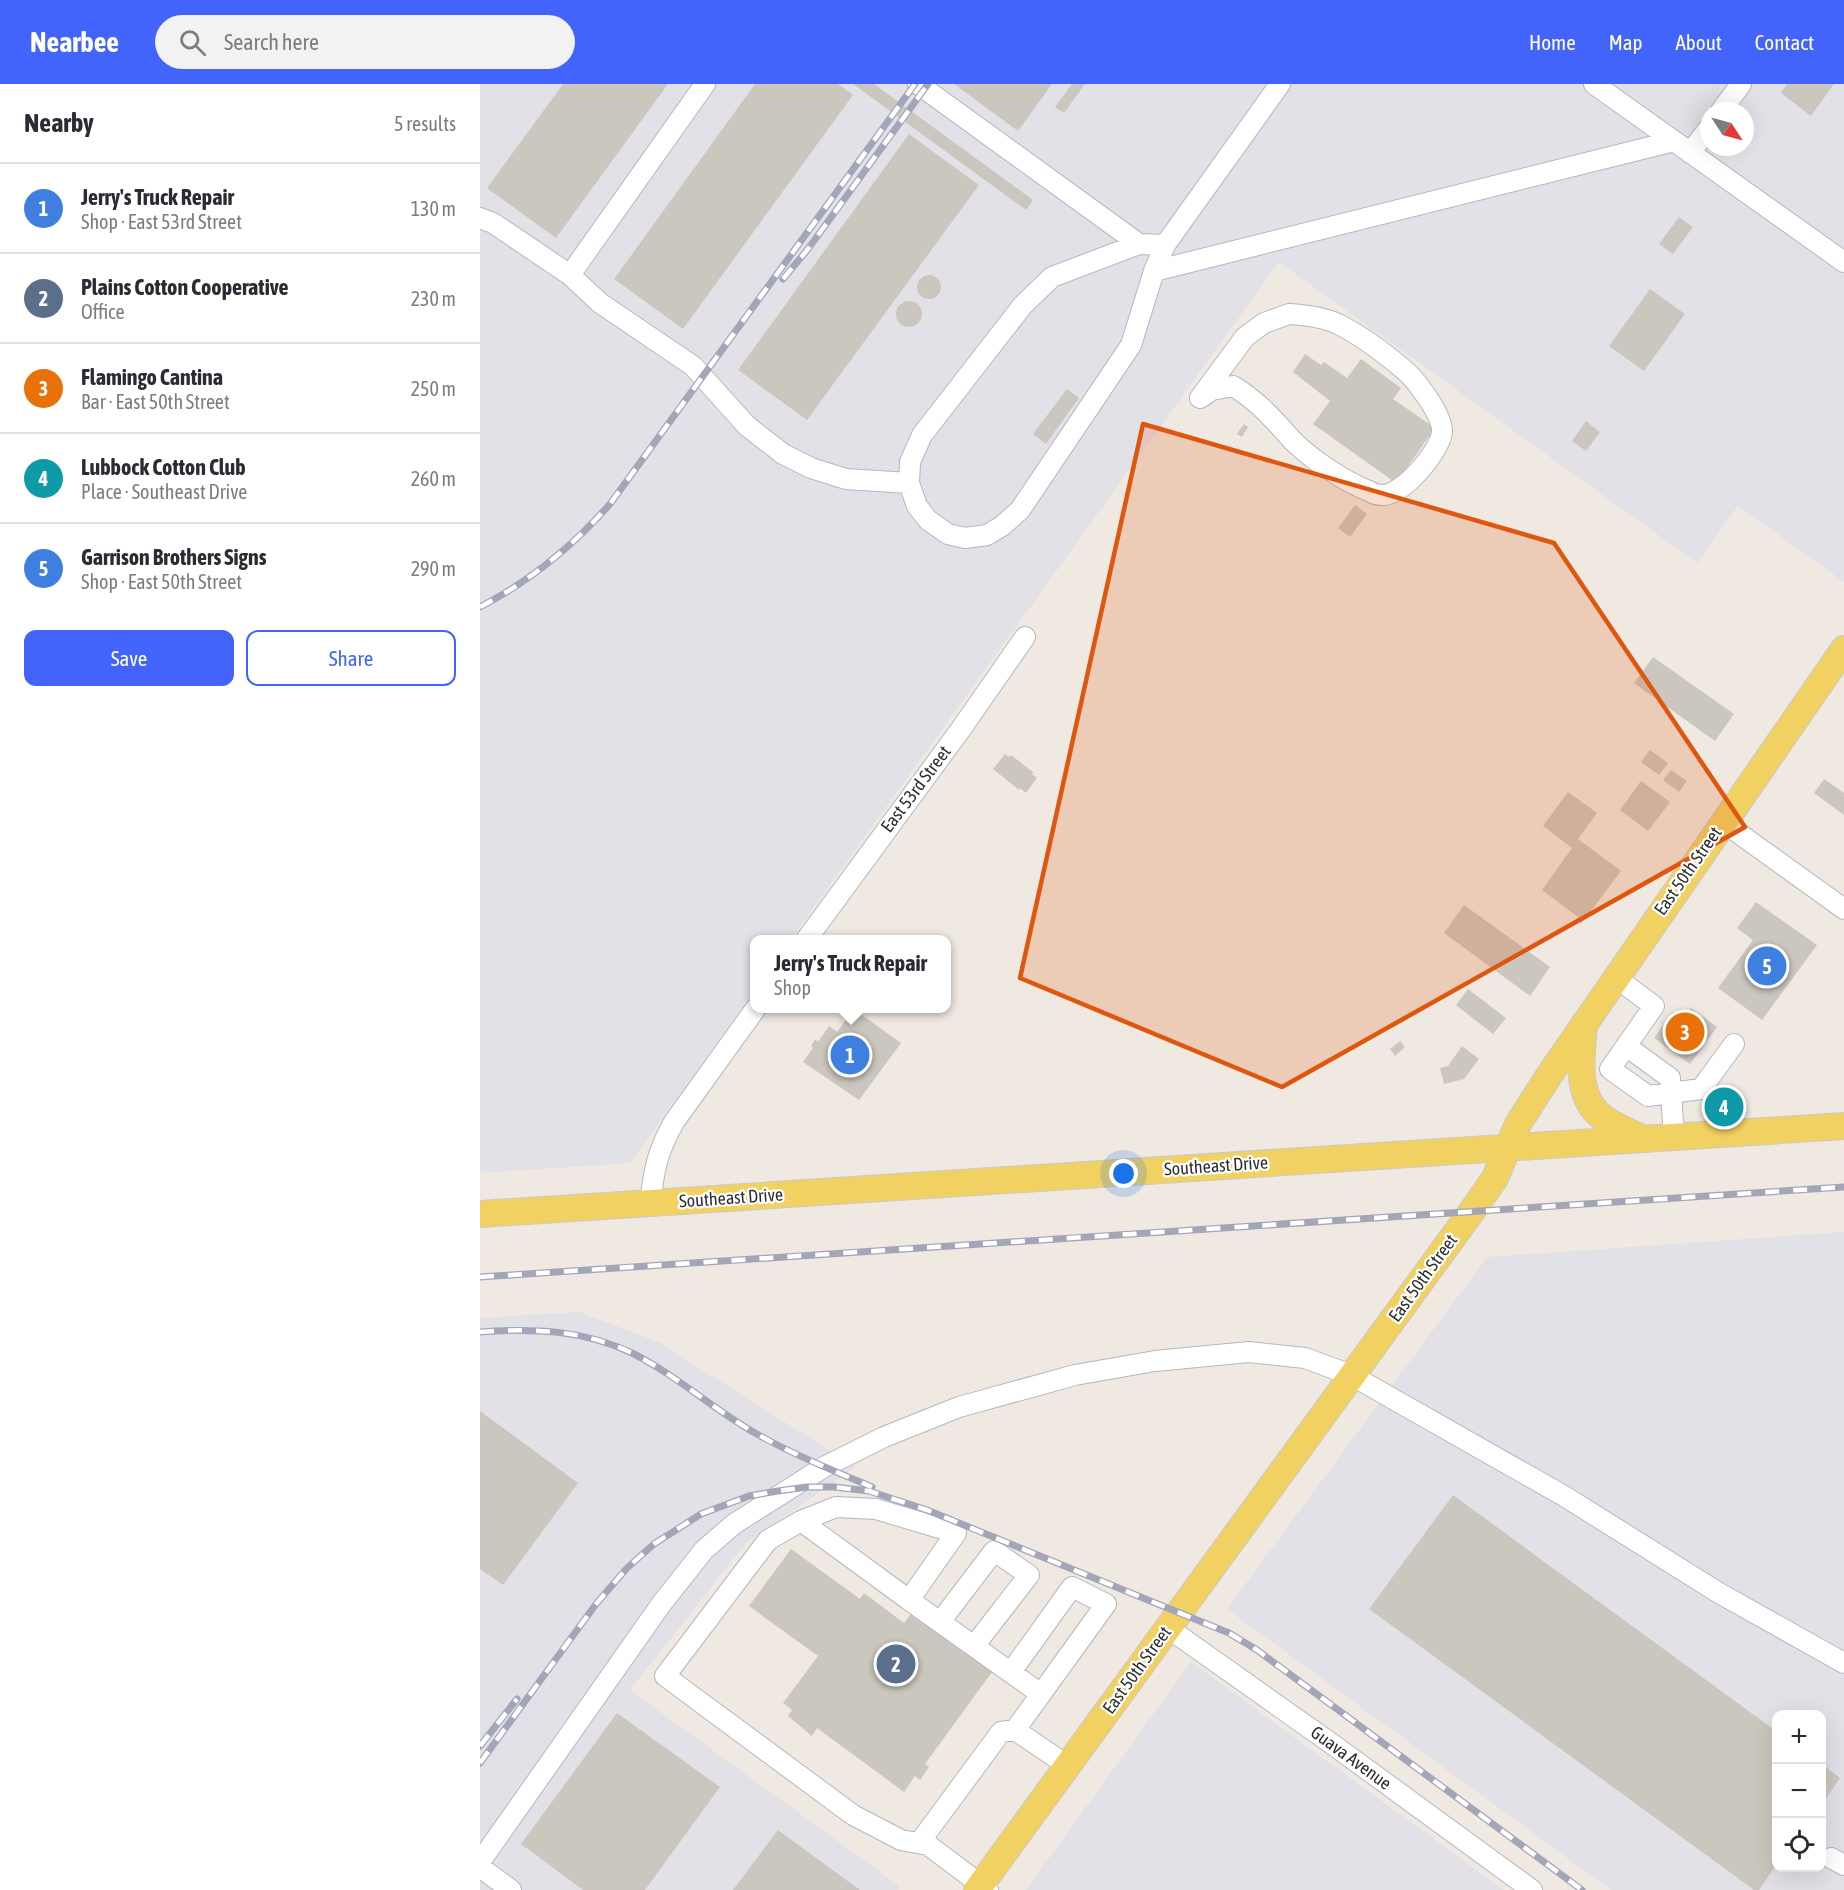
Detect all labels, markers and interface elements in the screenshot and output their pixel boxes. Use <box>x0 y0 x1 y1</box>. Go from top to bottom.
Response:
search box <box>155 15 575 69</box>
text: Nearbee <box>30 26 119 58</box>
icon: search <box>176 26 209 59</box>
text: Search here <box>224 29 319 55</box>
text: Home <box>1529 30 1576 54</box>
text: Map <box>1609 30 1643 54</box>
text: About <box>1676 30 1722 54</box>
text: Contact <box>1755 30 1814 54</box>
north arrow <box>1700 102 1754 156</box>
text: Nearby <box>24 108 94 138</box>
text: 5 results <box>394 112 456 135</box>
text: Jerry's Truck Repair <box>81 184 234 210</box>
text: 1 <box>39 197 48 220</box>
text: 130 m <box>411 197 456 220</box>
text: Shop · East 53rd Street <box>81 210 242 233</box>
text: Plains Cotton Cooperative <box>81 274 289 300</box>
text: 2 <box>39 287 48 310</box>
text: 230 m <box>411 287 456 310</box>
text: Office <box>81 300 125 323</box>
text: Flamingo Cantina <box>81 364 223 390</box>
text: 3 <box>39 377 48 400</box>
text: 250 m <box>411 377 456 400</box>
text: Bar · East 50th Street <box>81 390 230 413</box>
text: Lubbock Cotton Club <box>81 454 246 480</box>
text: 4 <box>39 467 48 490</box>
text: 260 m <box>411 467 456 490</box>
text: Place · Southeast Drive <box>81 480 247 503</box>
text: Garrison Brothers Signs <box>81 544 266 570</box>
text: 5 <box>39 557 48 580</box>
text: 290 m <box>411 557 456 580</box>
text: Shop · East 50th Street <box>81 570 242 593</box>
button: Save <box>24 630 234 686</box>
button: Share <box>246 630 456 686</box>
street label: East 53rd Street <box>876 741 955 836</box>
street label: East 50th Street <box>1649 823 1726 919</box>
popup <box>750 935 951 1013</box>
pin: 5 <box>1748 944 1786 988</box>
text: Jerry's Truck Repair <box>774 950 927 976</box>
text: Shop <box>774 976 811 999</box>
pin: 3 <box>1666 1010 1704 1054</box>
pin: 1 <box>830 1032 869 1078</box>
pin: 4 <box>1704 1084 1744 1130</box>
street label: Southeast Drive <box>1163 1151 1269 1180</box>
your location <box>1109 1159 1138 1188</box>
street label: Southeast Drive <box>678 1183 784 1212</box>
street label: East 50th Street <box>1384 1230 1461 1325</box>
street label: East 50th Street <box>1098 1622 1175 1717</box>
pin: 2 <box>876 1642 916 1686</box>
map controls <box>1772 1710 1826 1872</box>
button: + <box>1772 1710 1826 1764</box>
street label: Guava Avenue <box>1307 1721 1396 1794</box>
button: − <box>1772 1764 1826 1818</box>
button: locate <box>1772 1818 1826 1872</box>

